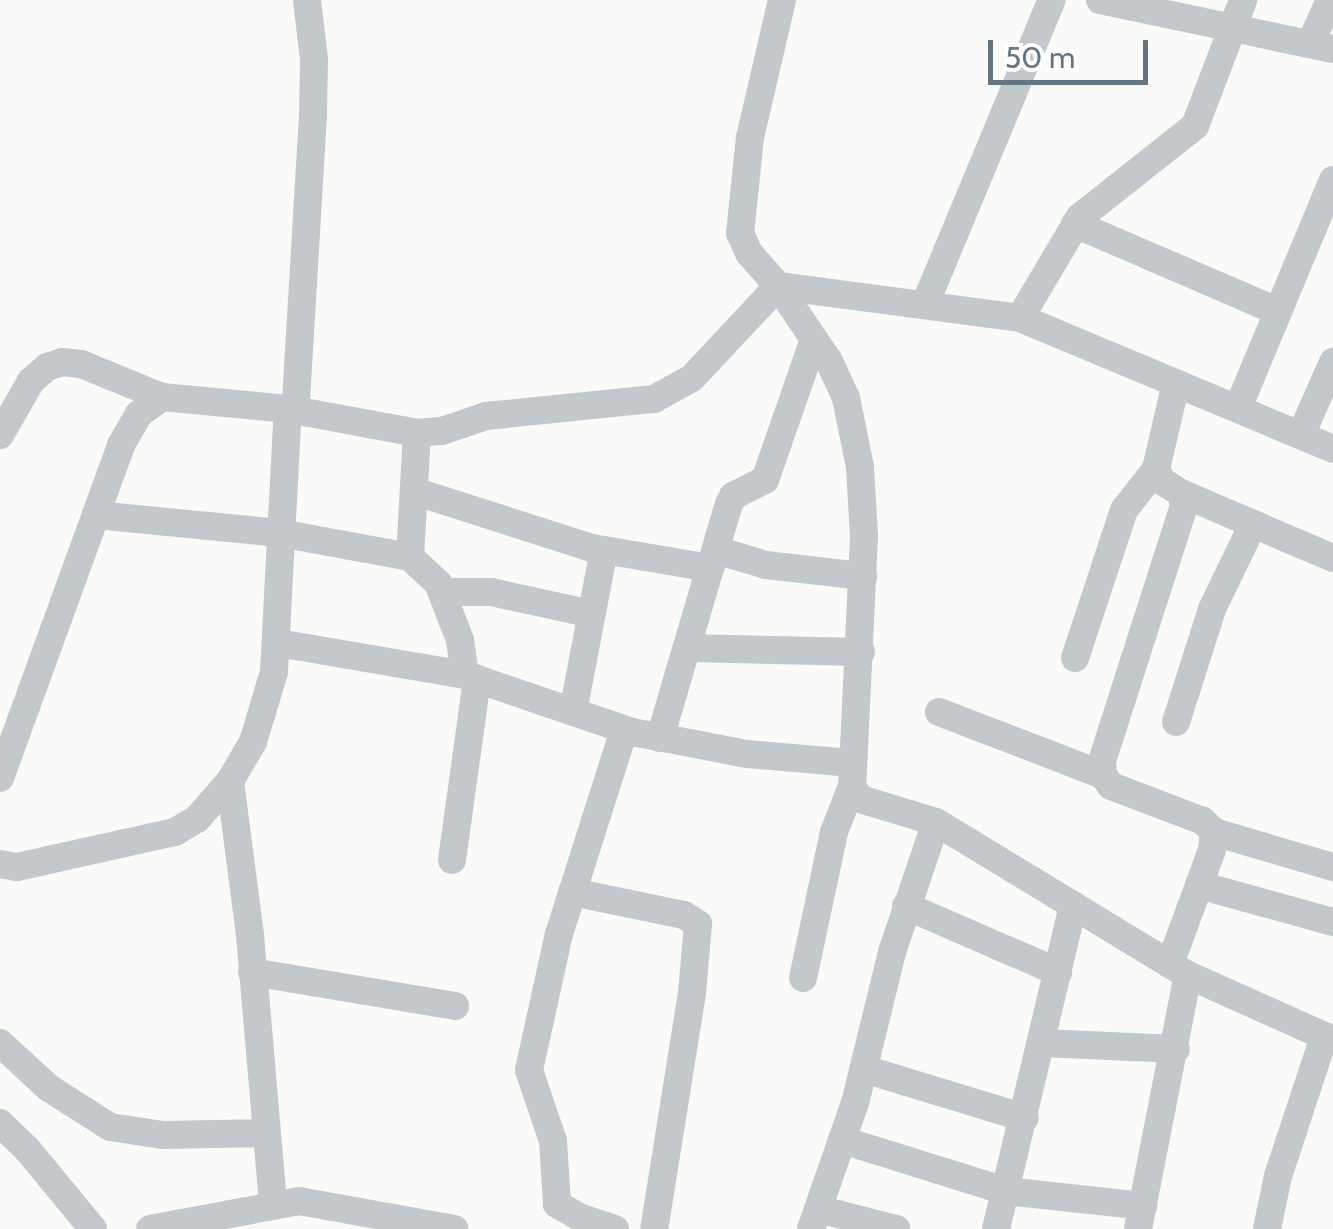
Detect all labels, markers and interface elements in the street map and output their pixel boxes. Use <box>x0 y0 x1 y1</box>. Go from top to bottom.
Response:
scale bar <box>993 20 1153 82</box>
text: 50 m <box>1005 39 1075 76</box>

